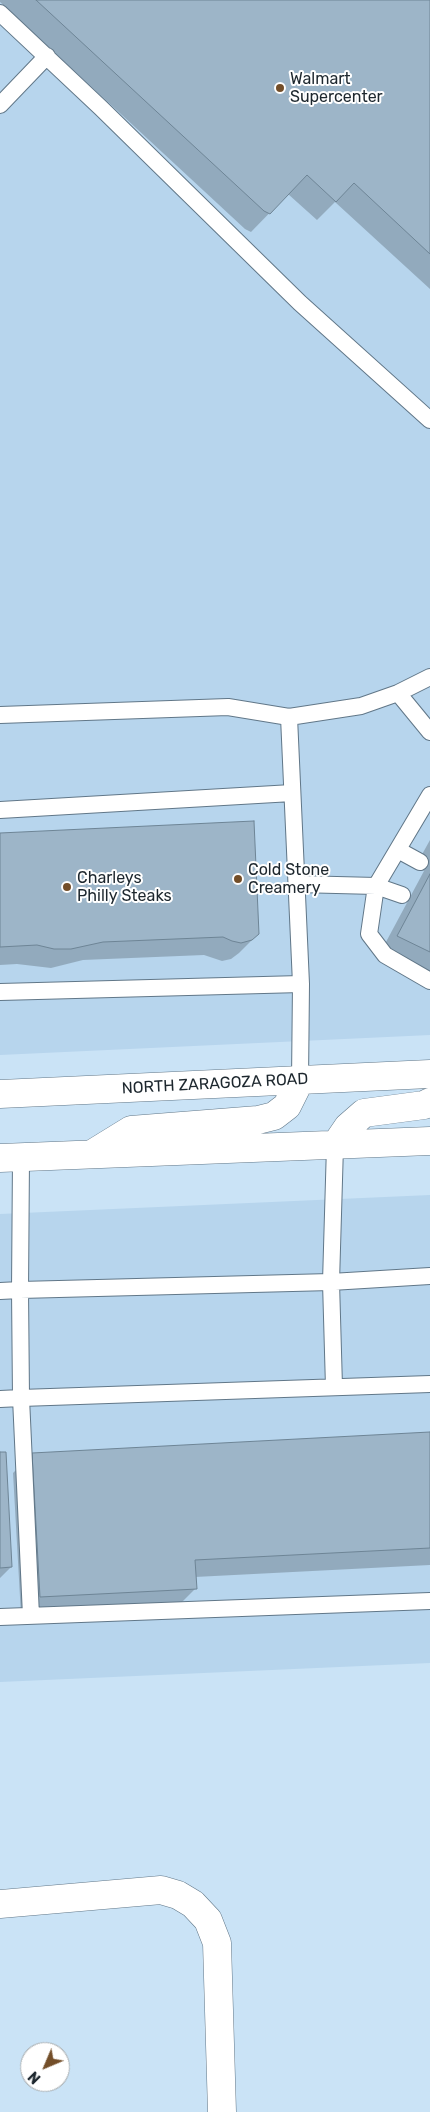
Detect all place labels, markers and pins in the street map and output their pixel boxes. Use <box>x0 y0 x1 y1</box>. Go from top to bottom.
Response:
place label: Walmart Supercenter <box>290 69 383 107</box>
marker: Walmart Supercenter <box>274 82 286 94</box>
place label: Cold Stone Creamery <box>248 860 329 898</box>
place label: Charleys Philly Steaks <box>77 868 172 906</box>
marker: Cold Stone Creamery <box>232 873 244 885</box>
marker: Charleys Philly Steaks <box>61 881 73 893</box>

